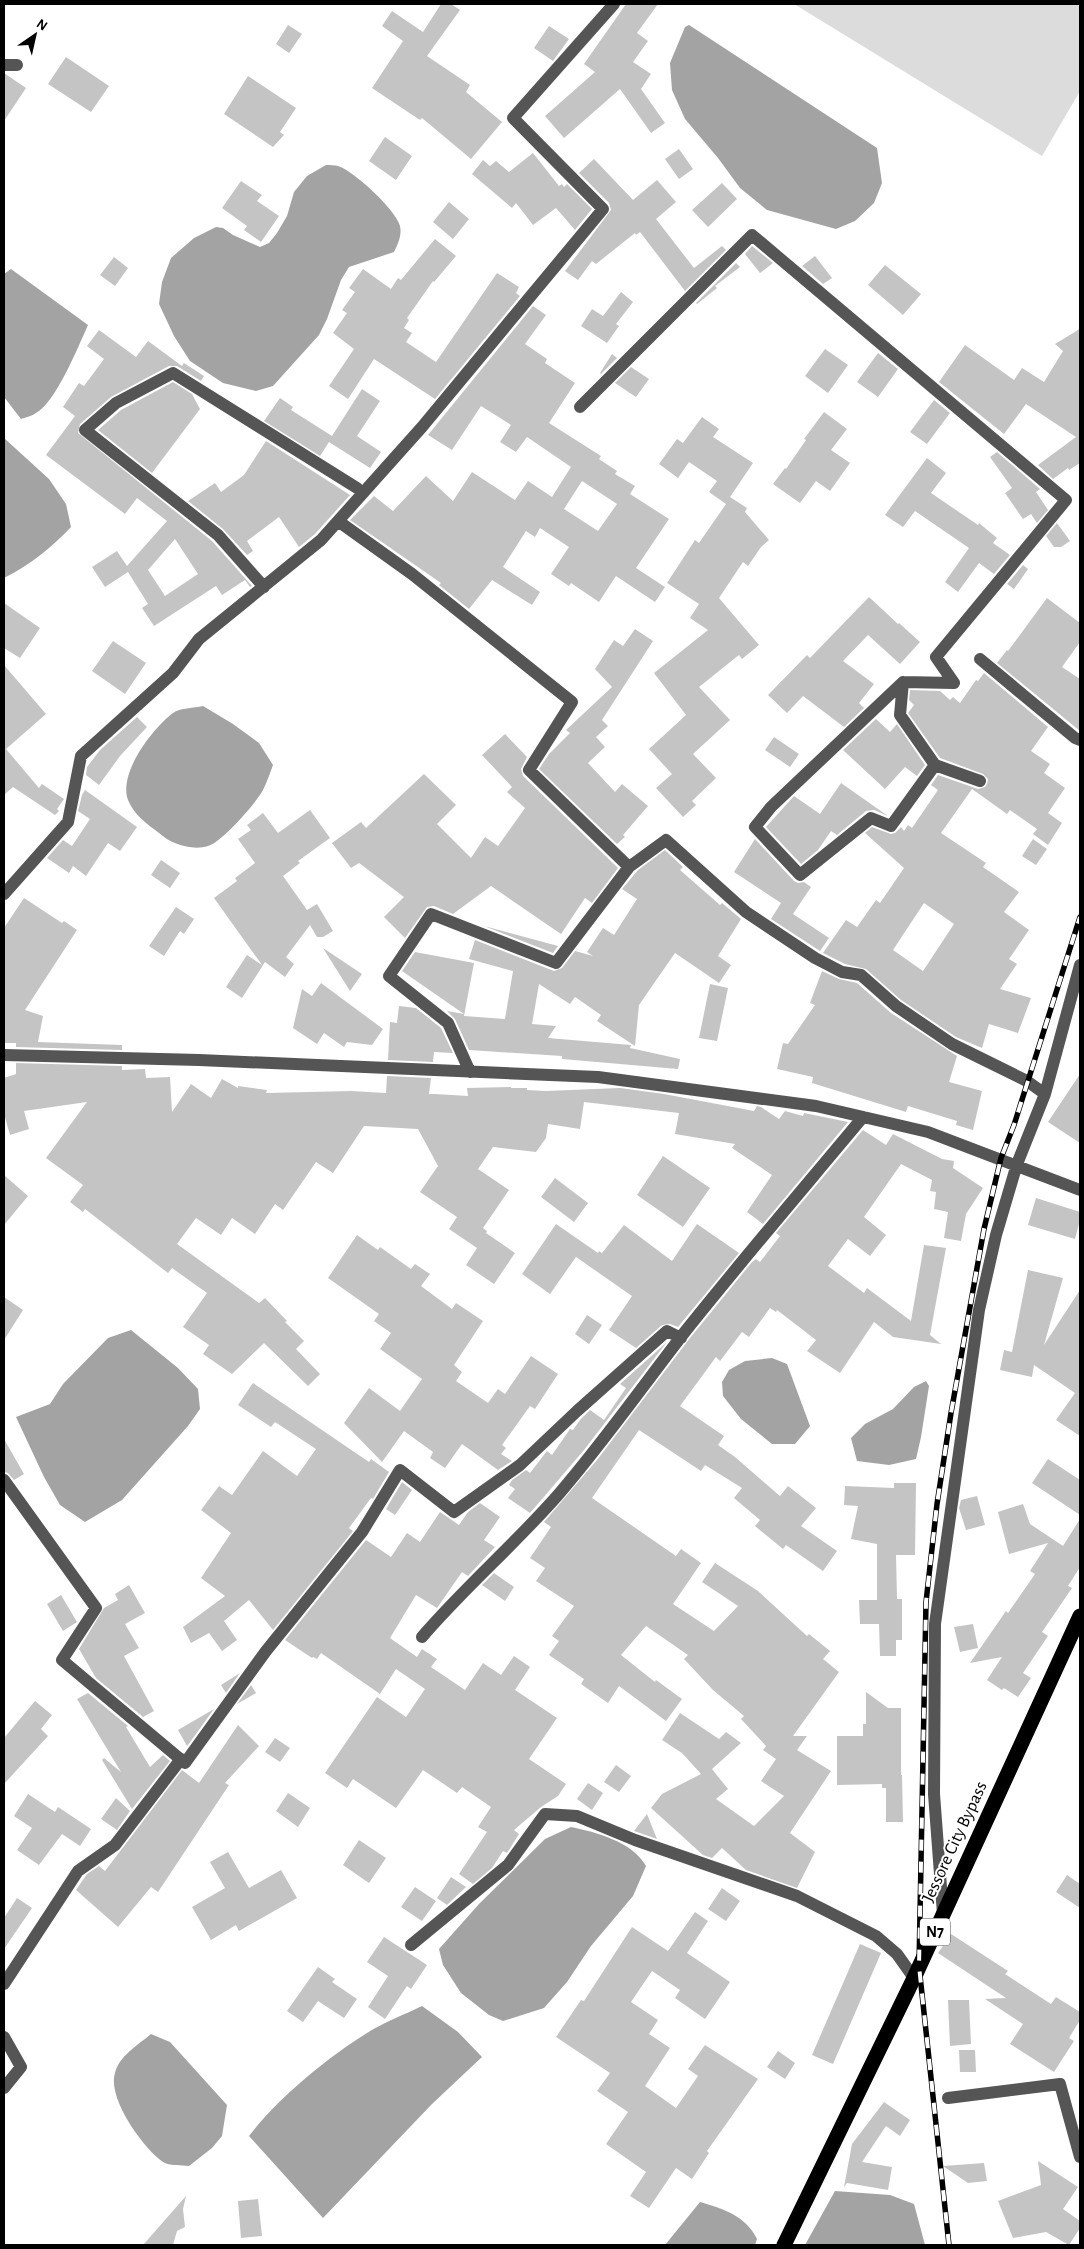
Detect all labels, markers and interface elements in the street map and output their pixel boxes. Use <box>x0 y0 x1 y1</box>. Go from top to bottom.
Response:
north arrow <box>10 10 60 60</box>
text: N <box>34 17 50 34</box>
street label: Jessore City Bypass <box>919 1779 991 1905</box>
road number: N7 <box>920 1918 950 1945</box>

